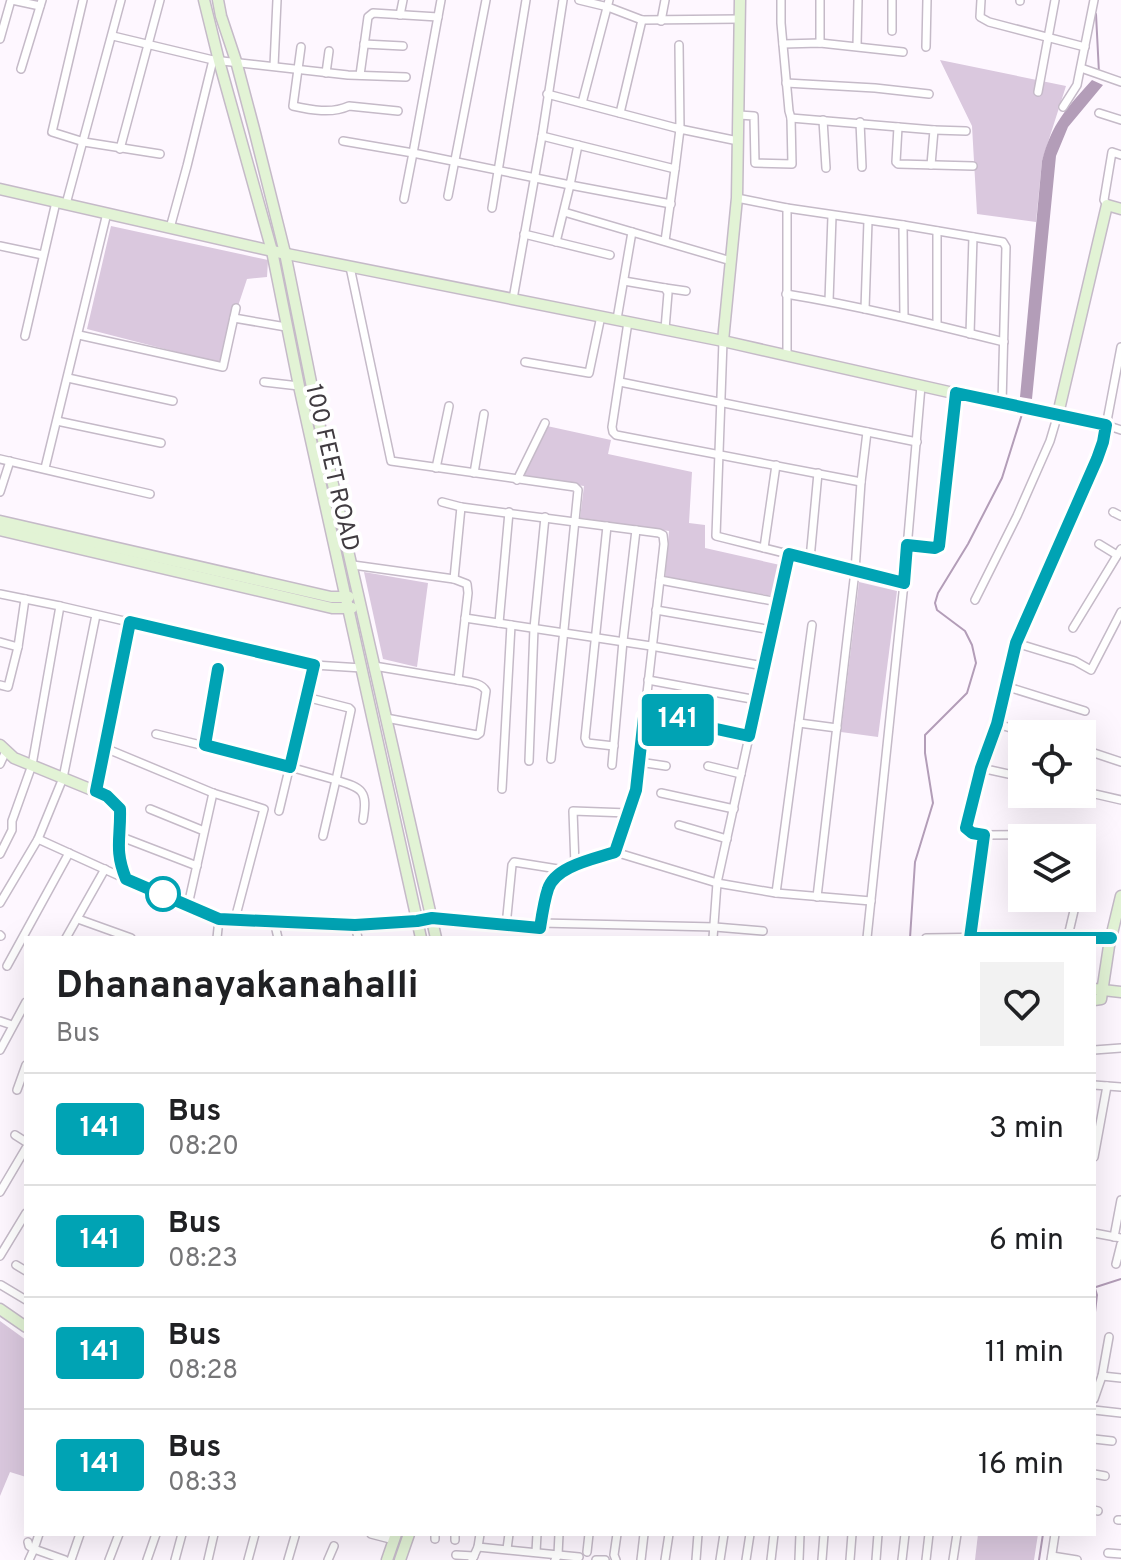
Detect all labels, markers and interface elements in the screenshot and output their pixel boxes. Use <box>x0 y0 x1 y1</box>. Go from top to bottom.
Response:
street label: 100 FEET ROAD <box>297 382 365 554</box>
line badge: 141 <box>632 694 724 746</box>
text: 141 <box>658 702 698 738</box>
map controls <box>1008 720 1096 912</box>
button: locate <box>1008 720 1096 808</box>
button: layers <box>1008 824 1096 912</box>
unlabelled marker <box>146 877 180 911</box>
button: heart <box>980 962 1064 1046</box>
text: Dhananayakanahalli <box>56 963 418 1012</box>
text: Bus <box>56 1018 100 1051</box>
text: Bus <box>168 1094 221 1131</box>
text: 141 <box>80 1111 120 1147</box>
text: 3 min <box>989 1111 1064 1148</box>
text: 08:20 <box>168 1131 239 1164</box>
text: Bus <box>168 1206 221 1243</box>
text: 141 <box>80 1223 120 1259</box>
text: 6 min <box>989 1223 1064 1260</box>
text: 08:23 <box>168 1243 238 1276</box>
text: Bus <box>168 1318 221 1355</box>
text: 141 <box>80 1335 120 1371</box>
text: 11 min <box>985 1335 1064 1372</box>
text: 08:28 <box>168 1355 238 1388</box>
text: Bus <box>168 1430 221 1467</box>
text: 141 <box>80 1447 120 1483</box>
text: 16 min <box>978 1447 1064 1484</box>
text: 08:33 <box>168 1467 238 1500</box>

